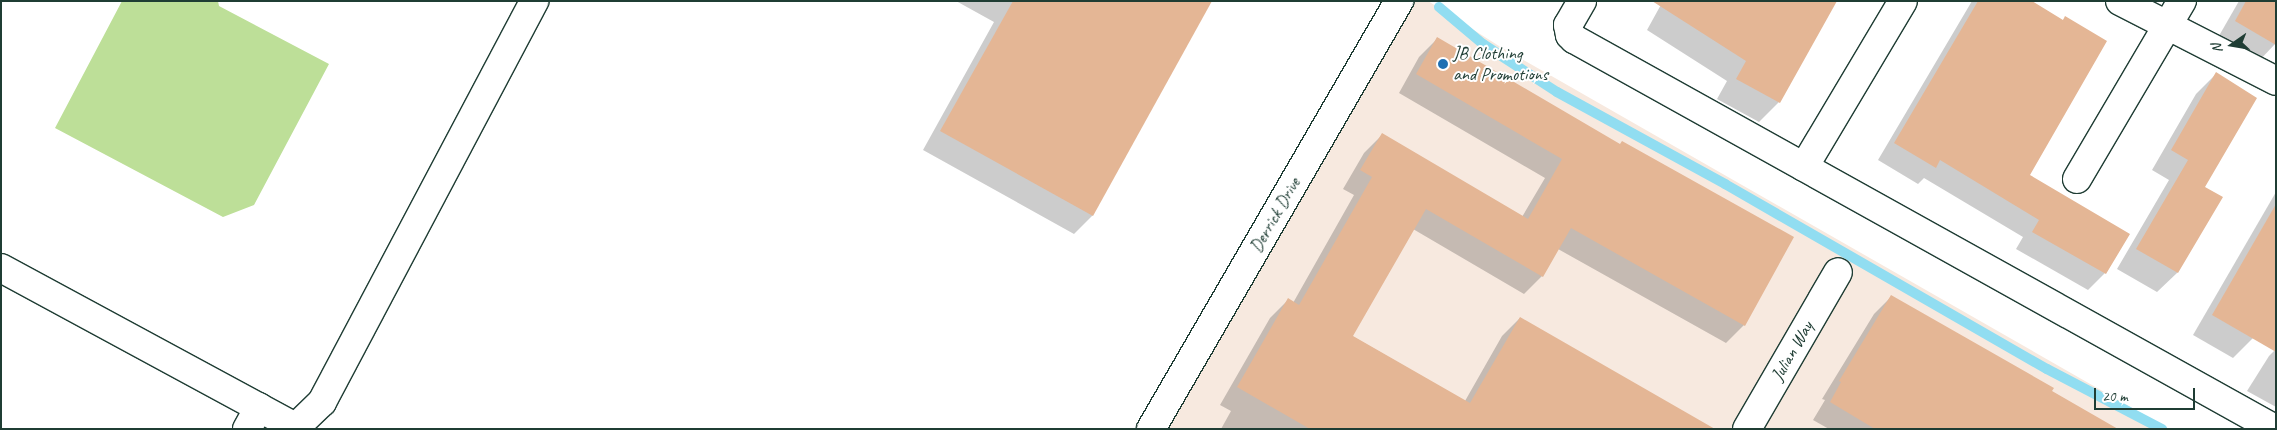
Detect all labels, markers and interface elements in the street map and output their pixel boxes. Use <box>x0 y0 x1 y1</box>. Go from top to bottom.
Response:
north arrow <box>2207 20 2257 70</box>
text: N <box>2208 42 2226 55</box>
place label: JB Clothing and Promotions <box>1453 43 1549 86</box>
marker: JB Clothing and Promotions <box>1437 58 1449 70</box>
street label: Derrick Drive <box>1245 174 1305 256</box>
street label: Julian Way <box>1766 318 1818 384</box>
scale bar <box>2097 378 2198 410</box>
text: 20 m <box>2102 387 2128 406</box>

